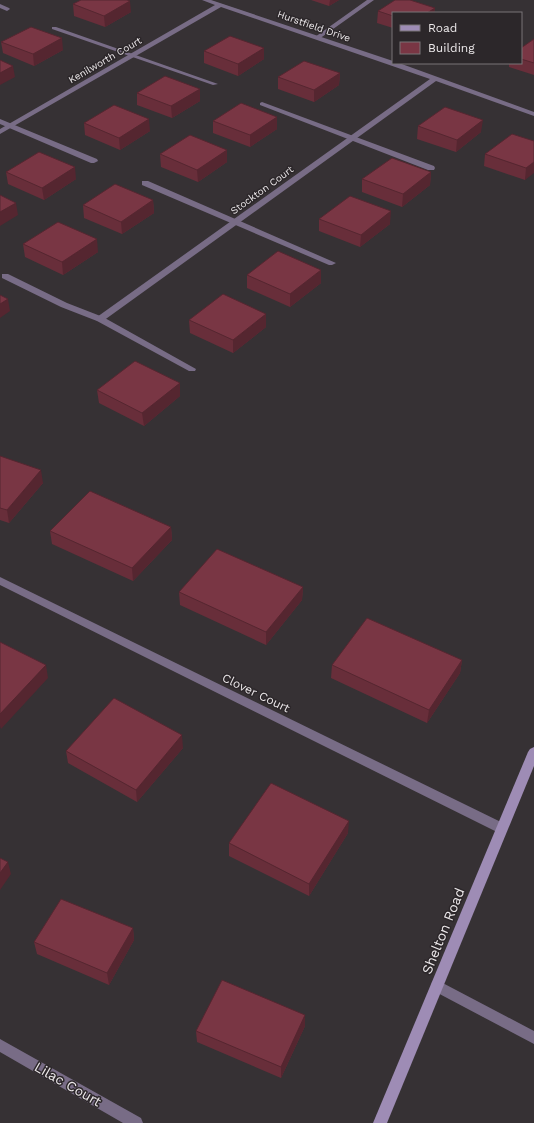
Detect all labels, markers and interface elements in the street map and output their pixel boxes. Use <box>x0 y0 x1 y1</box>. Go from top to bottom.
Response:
street label: Hurstfield Drive <box>276 8 352 44</box>
legend <box>392 12 522 64</box>
text: Road <box>428 21 457 35</box>
street label: Kenilworth Court <box>67 34 144 85</box>
text: Building <box>428 41 475 55</box>
street label: Stockton Court <box>229 163 296 216</box>
street label: Clover Court <box>220 671 292 715</box>
street label: Shelton Road <box>418 886 468 976</box>
street label: Lilac Court <box>32 1058 104 1110</box>

